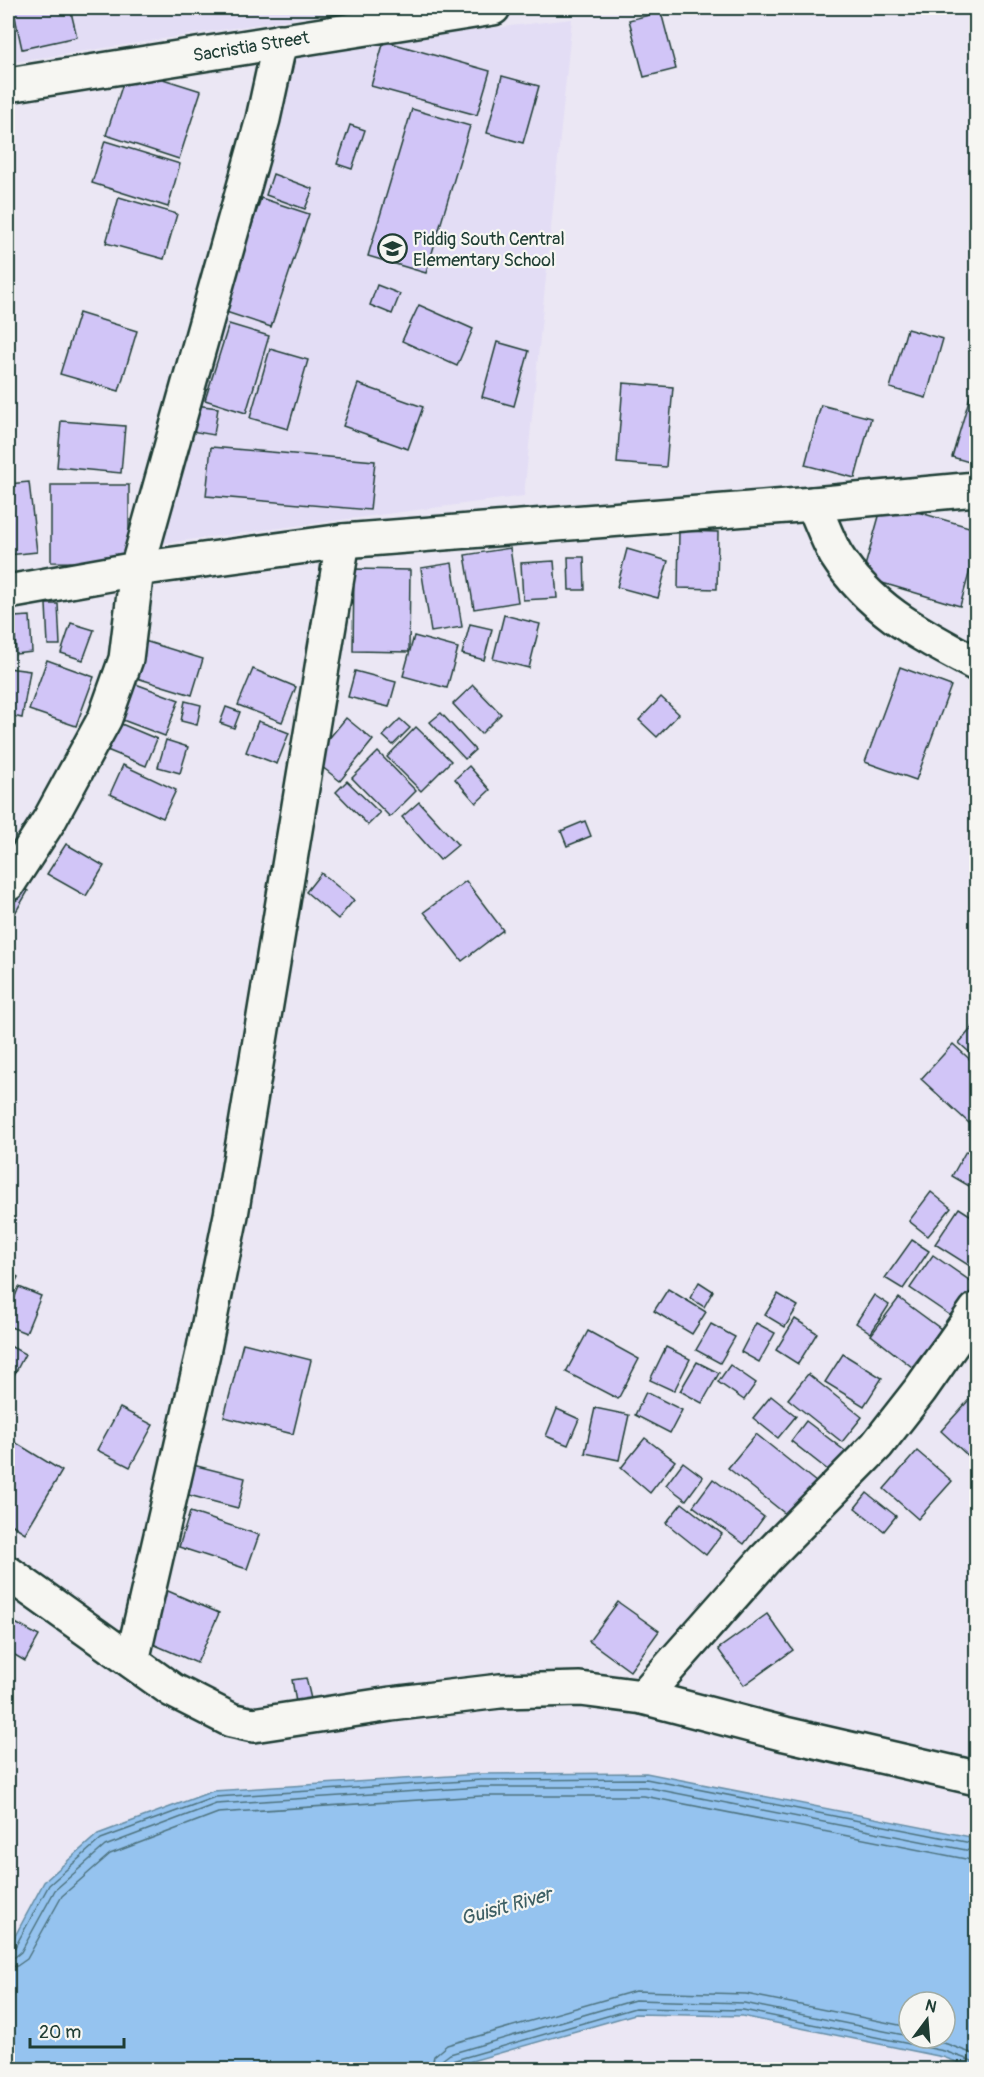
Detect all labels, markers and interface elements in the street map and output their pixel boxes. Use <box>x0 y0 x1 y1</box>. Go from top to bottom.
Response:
street label: Sacristia Street <box>191 26 312 67</box>
place label: Piddig South Central Elementary School <box>413 228 565 272</box>
school or university icon: Piddig South Central Elementary School <box>376 233 408 265</box>
water label: Guisit River <box>458 1881 557 1931</box>
north arrow <box>897 1990 957 2050</box>
text: N <box>923 1995 939 2018</box>
scale bar <box>30 2011 124 2049</box>
text: 20 m <box>39 2021 81 2044</box>

